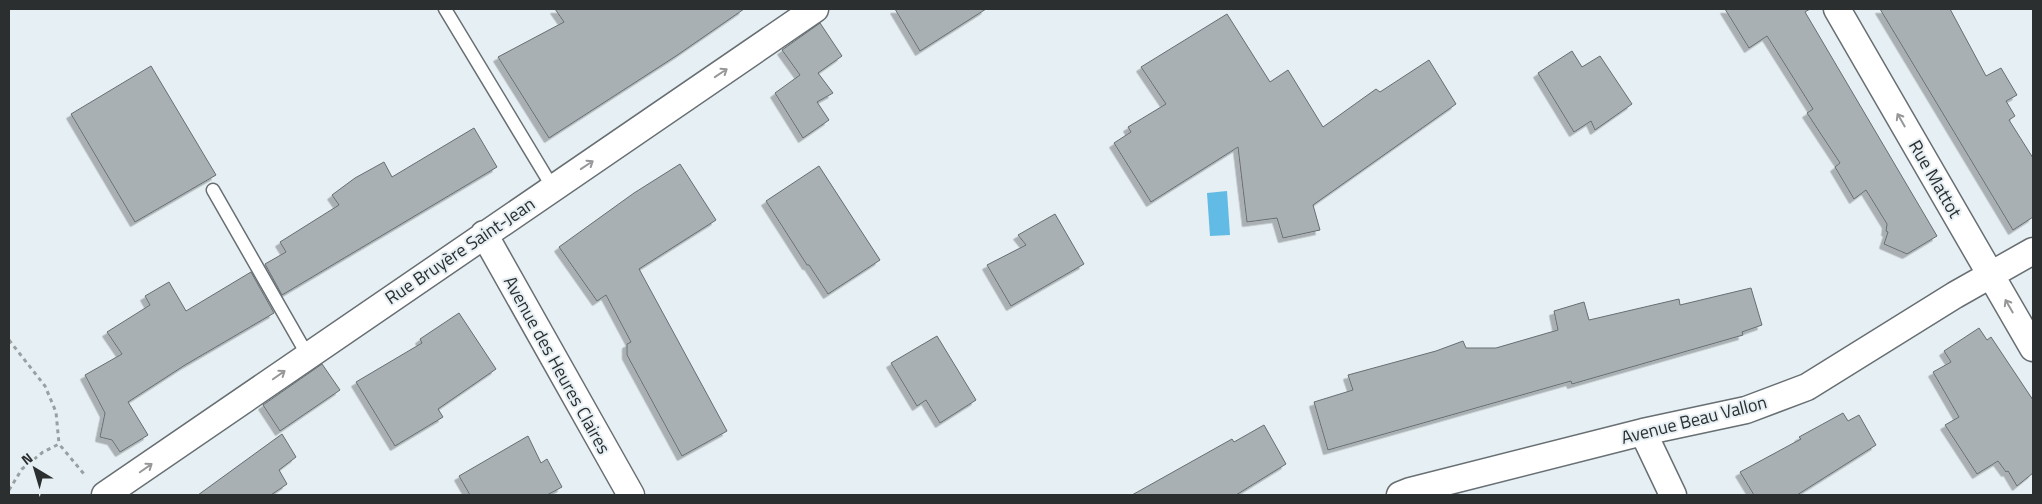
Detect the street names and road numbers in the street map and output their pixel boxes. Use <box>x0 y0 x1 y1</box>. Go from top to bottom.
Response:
street label: Rue Mattot <box>1902 135 1969 223</box>
street label: Rue Bruyère Saint-Jean <box>379 190 540 311</box>
street label: Avenue des Heures Claires <box>497 271 618 459</box>
street label: Avenue Beau Vallon <box>1618 388 1770 451</box>

